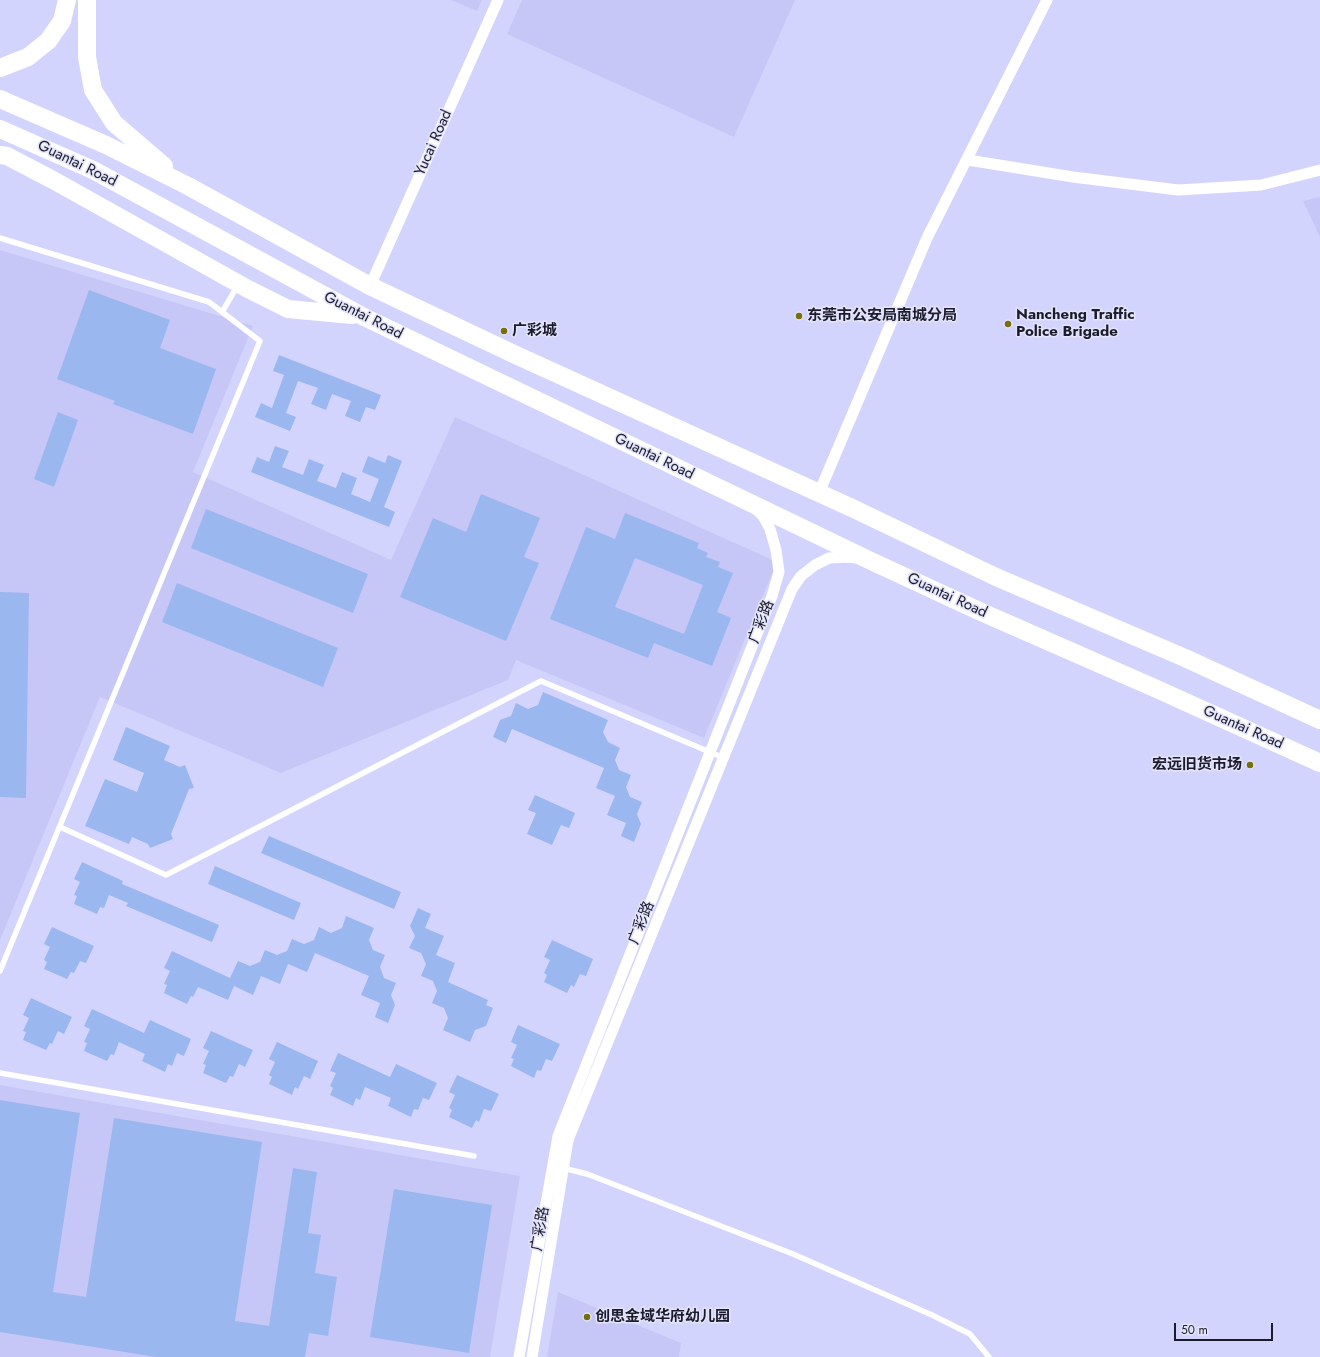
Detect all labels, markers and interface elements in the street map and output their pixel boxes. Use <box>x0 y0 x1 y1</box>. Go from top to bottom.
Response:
street label: Yucai Road <box>411 107 457 179</box>
street label: Guantai Road <box>34 137 120 191</box>
street label: Guantai Road <box>321 288 405 344</box>
place label: Nancheng Traffic Police Brigade <box>1016 306 1135 341</box>
place label: 东莞市公安局南城分局 <box>807 307 957 325</box>
marker: 东莞市公安局南城分局 <box>794 311 804 321</box>
marker: Nancheng Traffic Police Brigade <box>1003 319 1013 329</box>
place label: 广彩城 <box>512 322 557 340</box>
marker: 广彩城 <box>499 326 509 336</box>
street label: Guantai Road <box>611 430 697 484</box>
street label: Guantai Road <box>904 570 990 622</box>
street label: 广彩路 <box>746 598 778 646</box>
street label: Guantai Road <box>1200 702 1286 754</box>
place label: 宏远旧货市场 <box>1152 756 1242 774</box>
marker: 宏远旧货市场 <box>1245 760 1255 770</box>
street label: 广彩路 <box>625 899 659 947</box>
street label: 广彩路 <box>528 1205 554 1253</box>
place label: 创思金域华府幼儿园 <box>595 1308 730 1326</box>
marker: 创思金域华府幼儿园 <box>582 1312 592 1322</box>
scale bar <box>1176 1315 1275 1341</box>
text: 50 m <box>1181 1321 1208 1339</box>

